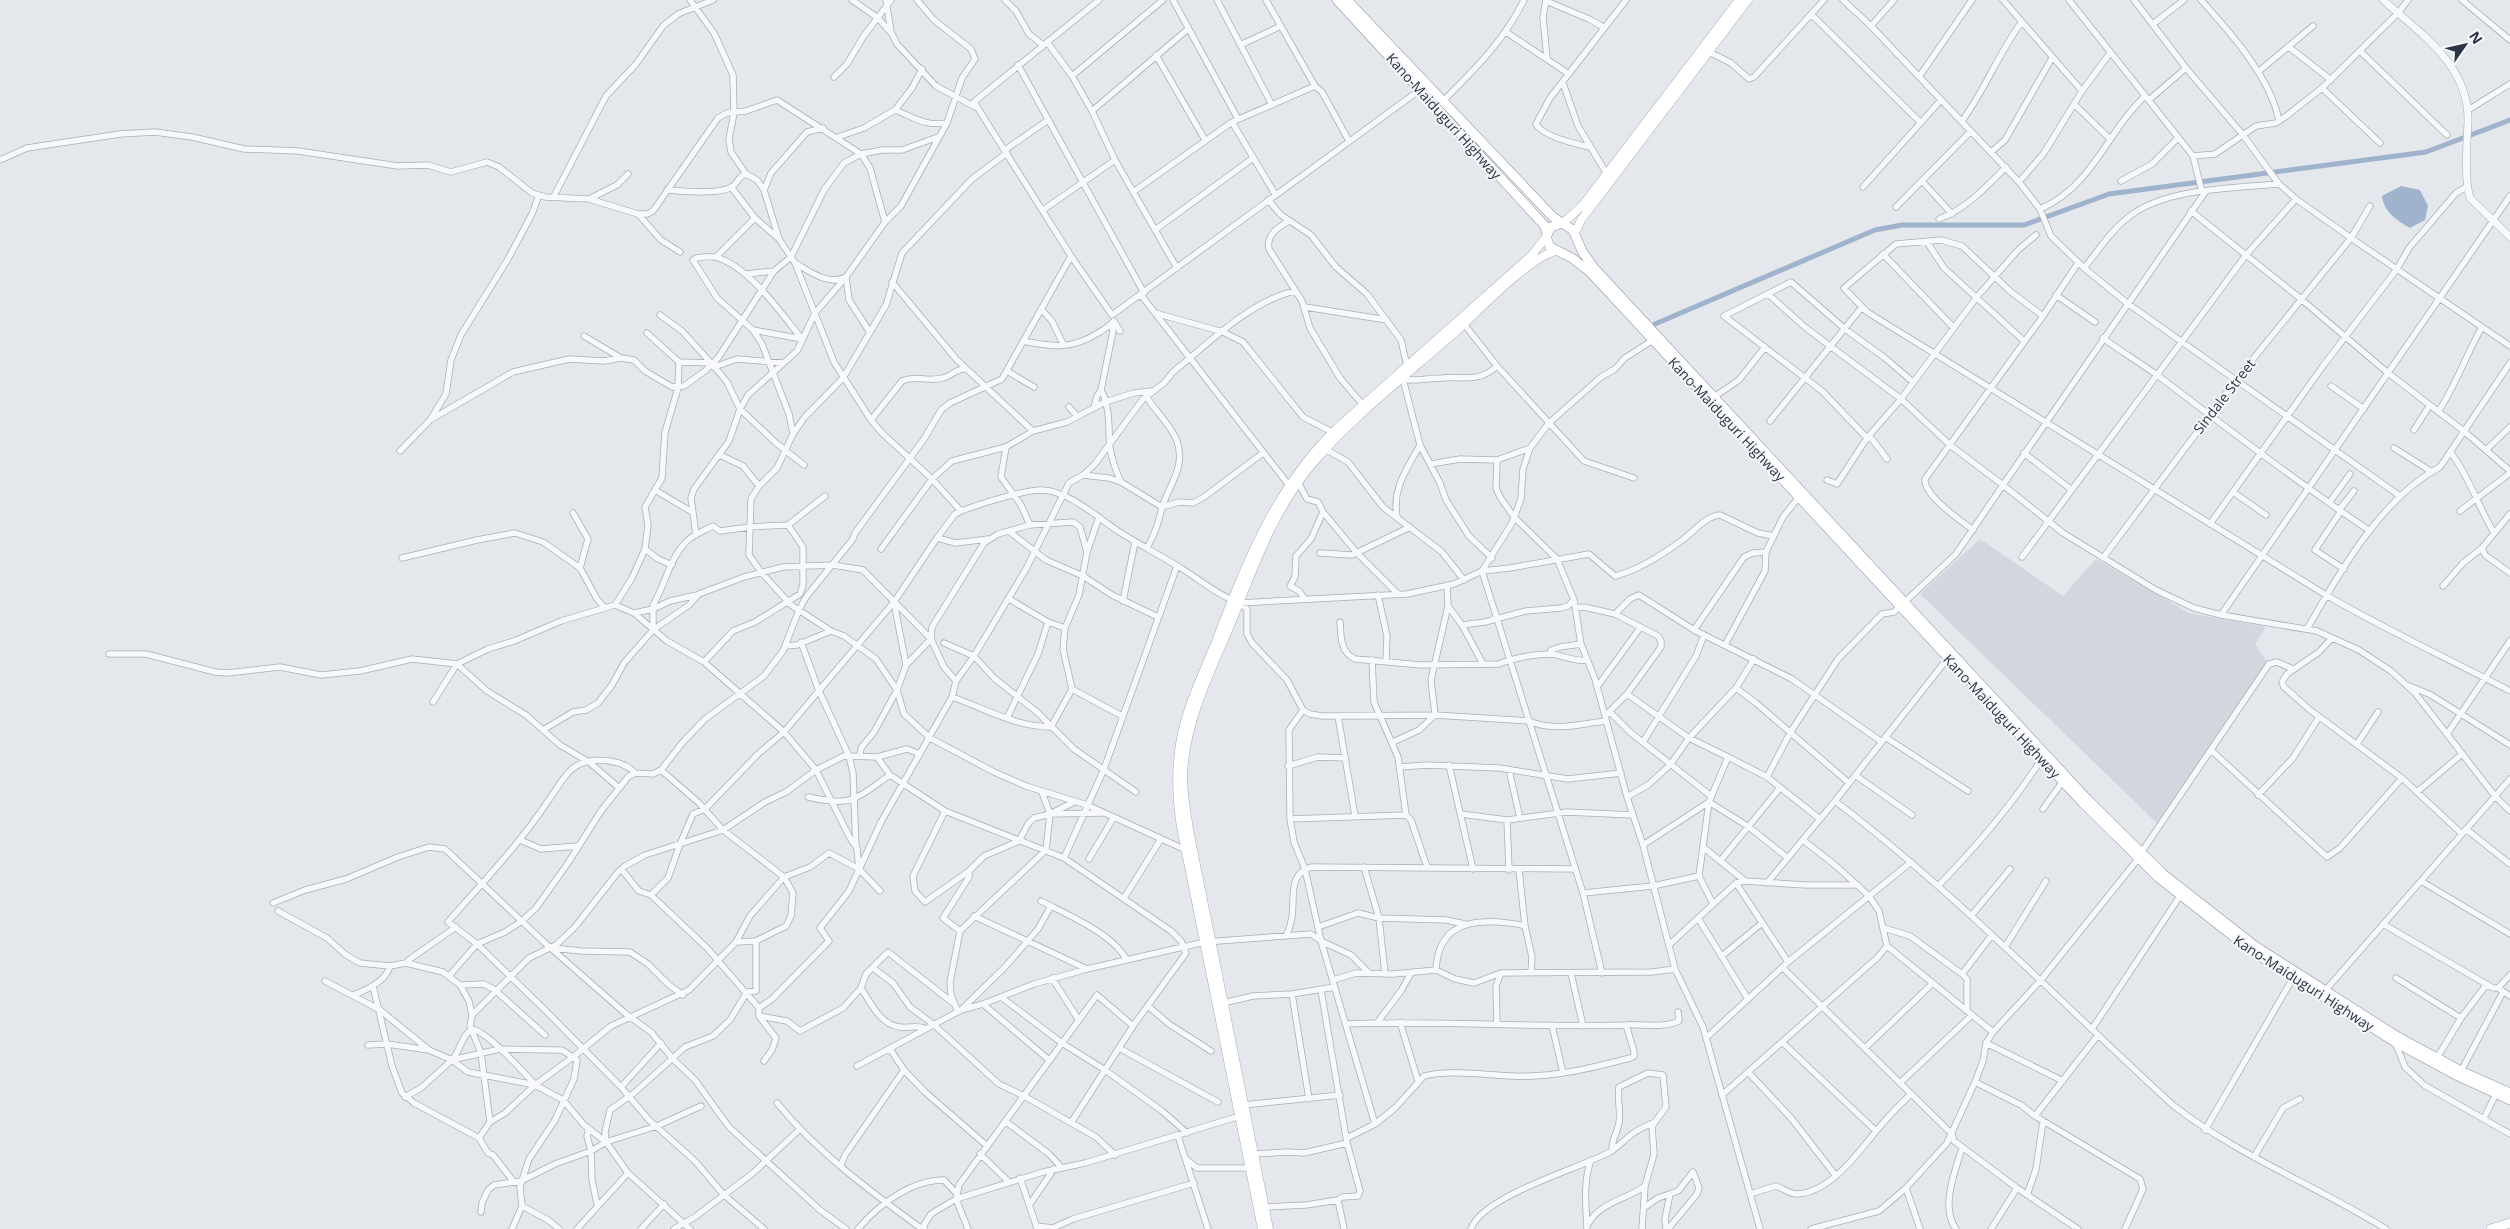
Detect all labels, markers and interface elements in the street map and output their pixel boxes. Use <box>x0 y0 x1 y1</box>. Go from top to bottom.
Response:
north arrow <box>2440 20 2490 70</box>
text: N <box>2465 27 2487 47</box>
street label: Kano-Maiduguri Highway <box>1382 49 1506 184</box>
street label: Kano-Maiduguri Highway <box>1664 353 1790 486</box>
street label: Sindale Street <box>2189 355 2259 437</box>
street label: Kano-Maiduguri Highway <box>1939 650 2065 783</box>
street label: Kano-Maiduguri Highway <box>2230 930 2379 1036</box>

